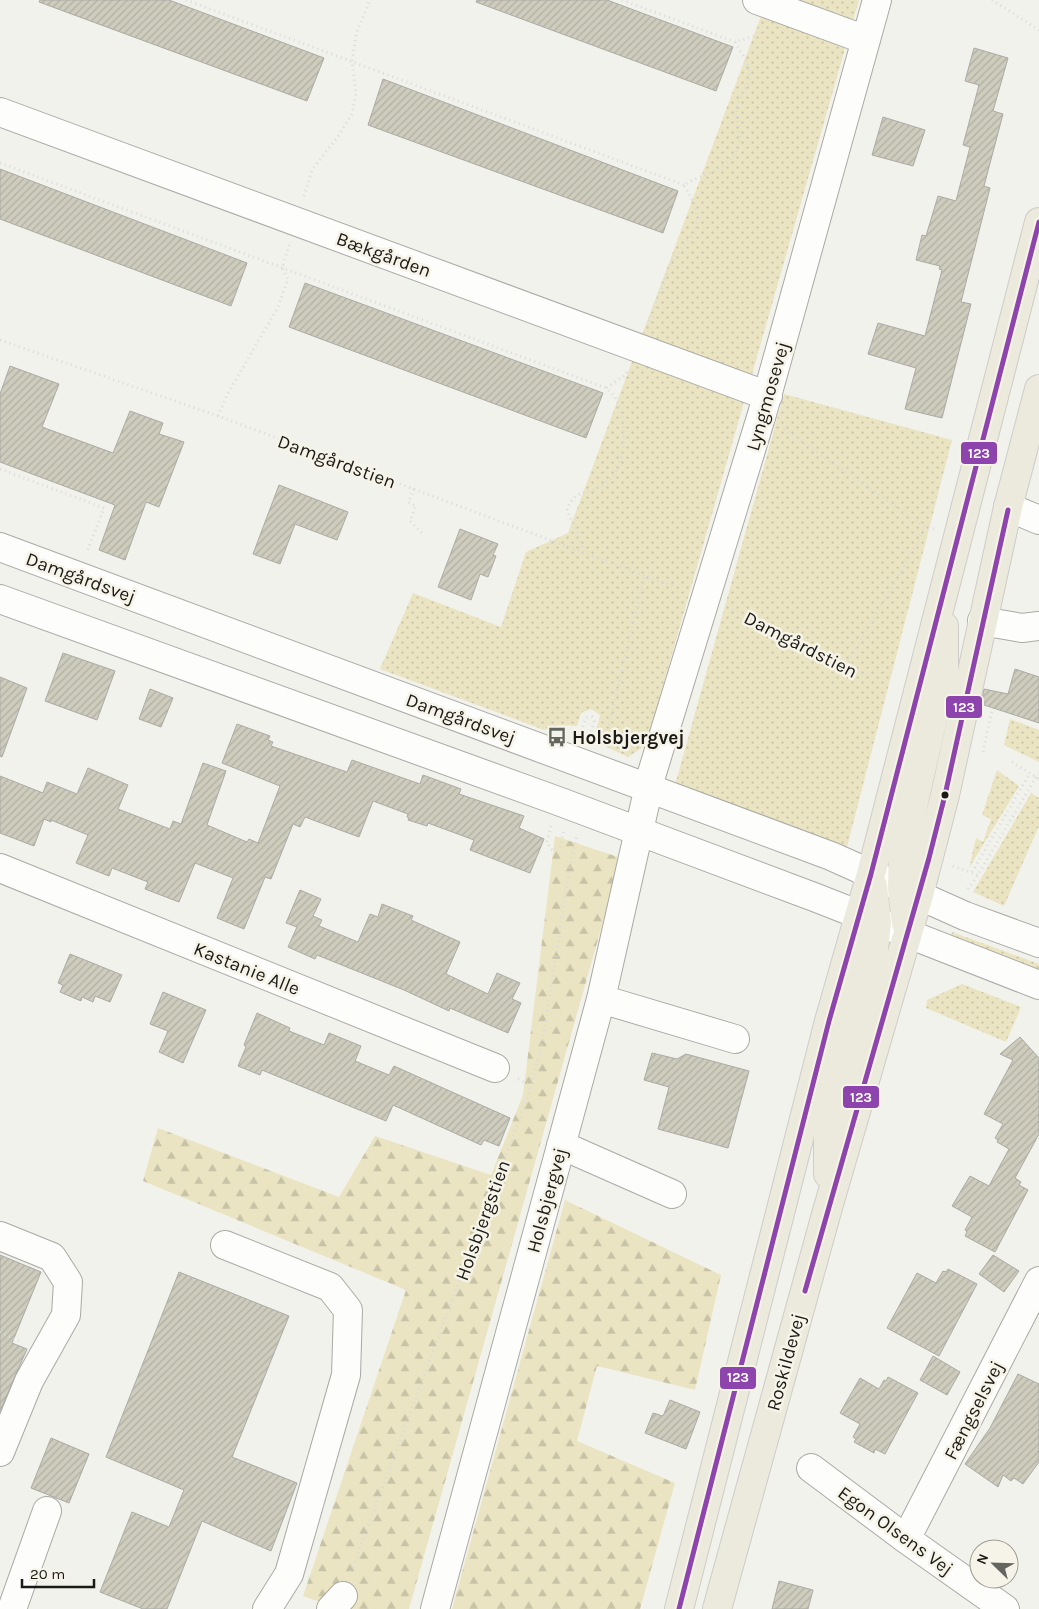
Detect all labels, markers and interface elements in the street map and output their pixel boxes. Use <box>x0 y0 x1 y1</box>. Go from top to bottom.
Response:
street label: Bækgården <box>333 228 434 282</box>
street label: Lyngmosevej <box>742 339 794 453</box>
street label: Damgårdstien <box>275 430 399 494</box>
line badge: 123 <box>960 441 998 465</box>
text: 123 <box>968 445 990 462</box>
street label: Damgårdsvej <box>23 548 139 608</box>
street label: Damgårdstien <box>740 607 861 683</box>
street label: Damgårdsvej <box>403 689 519 749</box>
line badge: 123 <box>945 695 983 719</box>
text: 123 <box>953 699 975 716</box>
bus stop icon: Holsbjergvej <box>546 726 568 748</box>
place label: Holsbjergvej <box>572 727 685 749</box>
unlabelled marker <box>940 790 950 800</box>
street label: Kastanie Alle <box>190 938 303 1000</box>
line badge: 123 <box>842 1085 880 1109</box>
text: 123 <box>850 1089 872 1106</box>
street label: Holsbjergvej <box>522 1145 572 1255</box>
street label: Holsbjergstien <box>451 1157 515 1284</box>
street label: Roskildevej <box>762 1311 810 1413</box>
street label: Fængselsvej <box>940 1357 1008 1464</box>
line badge: 123 <box>719 1366 757 1390</box>
text: 123 <box>727 1369 749 1386</box>
street label: Egon Olsens Vej <box>834 1482 957 1580</box>
north arrow <box>969 1539 1019 1589</box>
text: N <box>973 1551 992 1567</box>
scale bar <box>22 1556 95 1588</box>
text: 20 m <box>30 1565 65 1583</box>

